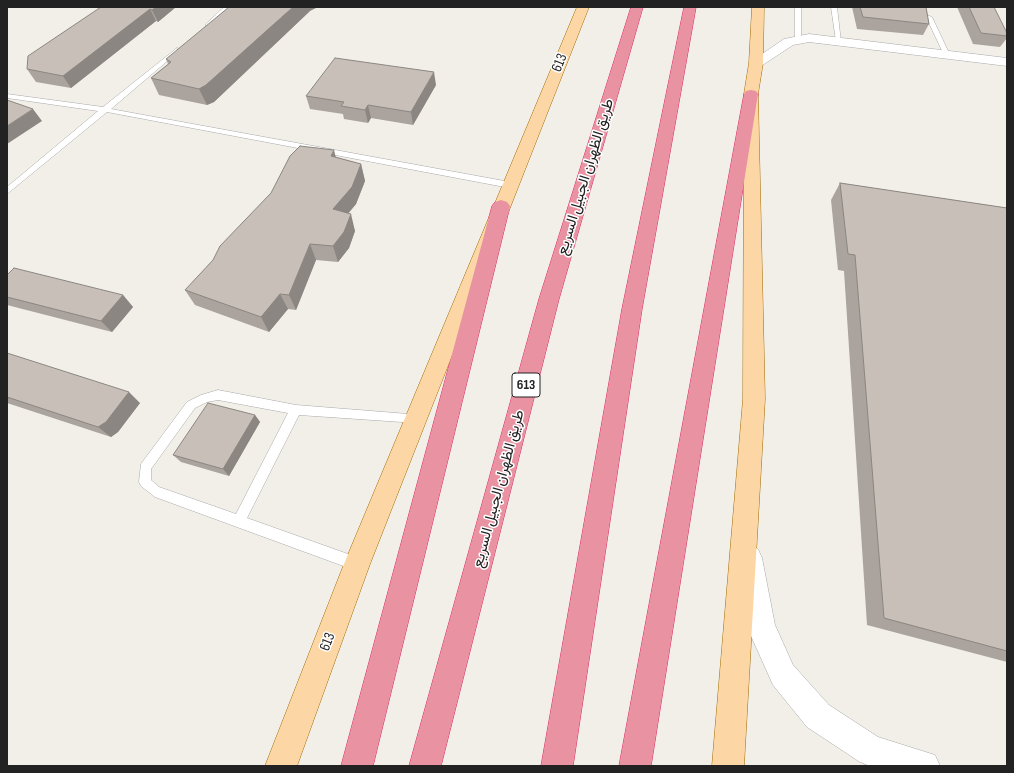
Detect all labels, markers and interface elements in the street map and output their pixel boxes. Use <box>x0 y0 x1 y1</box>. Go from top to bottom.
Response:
street label: 613 <box>548 51 572 75</box>
street label: طريق الظهران الجبيل السريع <box>554 97 618 257</box>
road number: 613 <box>512 373 540 397</box>
street label: طريق الظهران الجبيل السريع <box>469 408 529 570</box>
street label: 613 <box>316 630 340 654</box>

